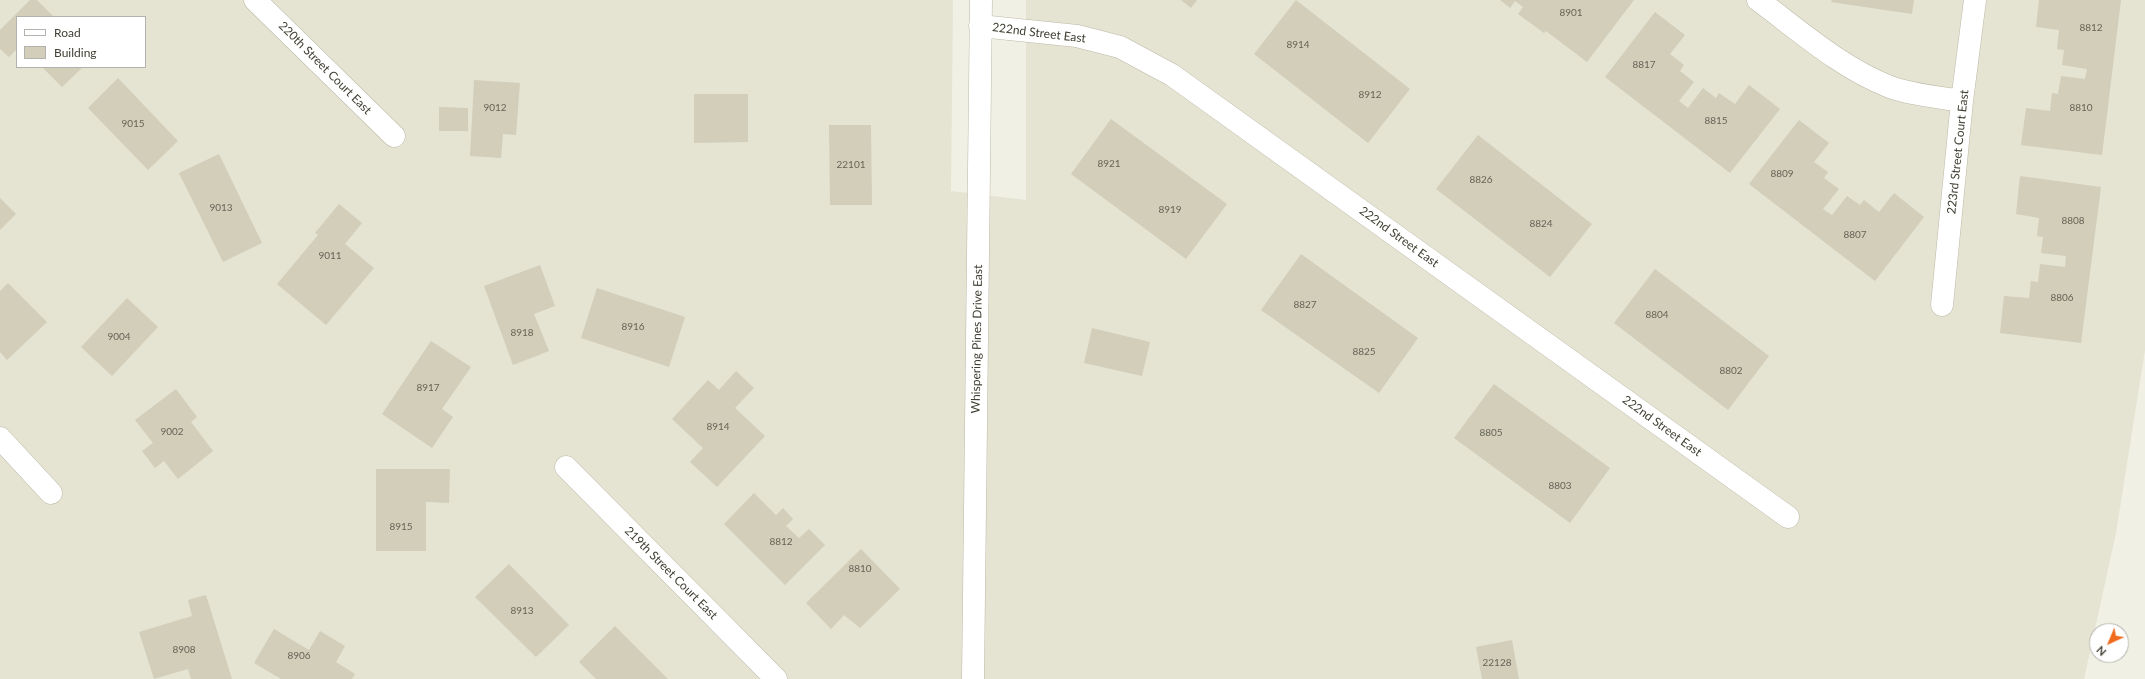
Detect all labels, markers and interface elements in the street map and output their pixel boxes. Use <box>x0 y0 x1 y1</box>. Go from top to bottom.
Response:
house number: 8901 <box>1559 7 1583 19</box>
legend <box>16 16 146 68</box>
street label: 220th Street Court East <box>276 19 374 117</box>
street label: 222nd Street East <box>991 20 1087 46</box>
house number: 8812 <box>2079 22 2103 34</box>
text: Road <box>54 25 81 40</box>
house number: 8914 <box>1286 39 1310 51</box>
text: Building <box>54 45 97 60</box>
house number: 8817 <box>1632 59 1656 71</box>
house number: 8912 <box>1358 89 1382 101</box>
street label: 223rd Street Court East <box>1944 89 1972 215</box>
house number: 9012 <box>483 102 507 114</box>
house number: 8810 <box>2069 102 2093 114</box>
house number: 8815 <box>1704 115 1728 127</box>
house number: 9015 <box>121 118 145 130</box>
house number: 8921 <box>1097 158 1121 170</box>
house number: 22101 <box>837 159 865 171</box>
house number: 8809 <box>1770 168 1794 180</box>
house number: 8826 <box>1469 174 1493 186</box>
house number: 9013 <box>209 202 233 214</box>
street label: 222nd Street East <box>1357 203 1441 271</box>
house number: 8919 <box>1158 204 1182 216</box>
house number: 8808 <box>2061 215 2085 227</box>
house number: 8824 <box>1529 218 1553 230</box>
house number: 8807 <box>1843 229 1867 241</box>
house number: 9011 <box>318 250 342 262</box>
street label: Whispering Pines Drive East <box>969 264 985 414</box>
house number: 8806 <box>2050 292 2074 304</box>
house number: 8827 <box>1293 299 1317 311</box>
house number: 8804 <box>1645 309 1669 321</box>
house number: 8916 <box>621 321 645 333</box>
house number: 8918 <box>510 327 534 339</box>
house number: 9004 <box>107 331 131 343</box>
house number: 8825 <box>1352 346 1376 358</box>
house number: 8802 <box>1719 365 1743 377</box>
house number: 8917 <box>416 382 440 394</box>
street label: 222nd Street East <box>1620 392 1704 460</box>
house number: 8914 <box>706 421 730 433</box>
house number: 9002 <box>160 426 184 438</box>
house number: 8805 <box>1479 427 1503 439</box>
house number: 8803 <box>1548 480 1572 492</box>
house number: 8915 <box>389 521 413 533</box>
street label: 219th Street Court East <box>622 524 720 622</box>
house number: 8812 <box>769 536 793 548</box>
house number: 8810 <box>848 563 872 575</box>
house number: 8913 <box>510 605 534 617</box>
north arrow <box>2089 623 2129 663</box>
house number: 8908 <box>172 644 196 656</box>
text: N <box>2093 644 2109 659</box>
house number: 8906 <box>287 650 311 662</box>
house number: 22128 <box>1483 657 1511 669</box>

